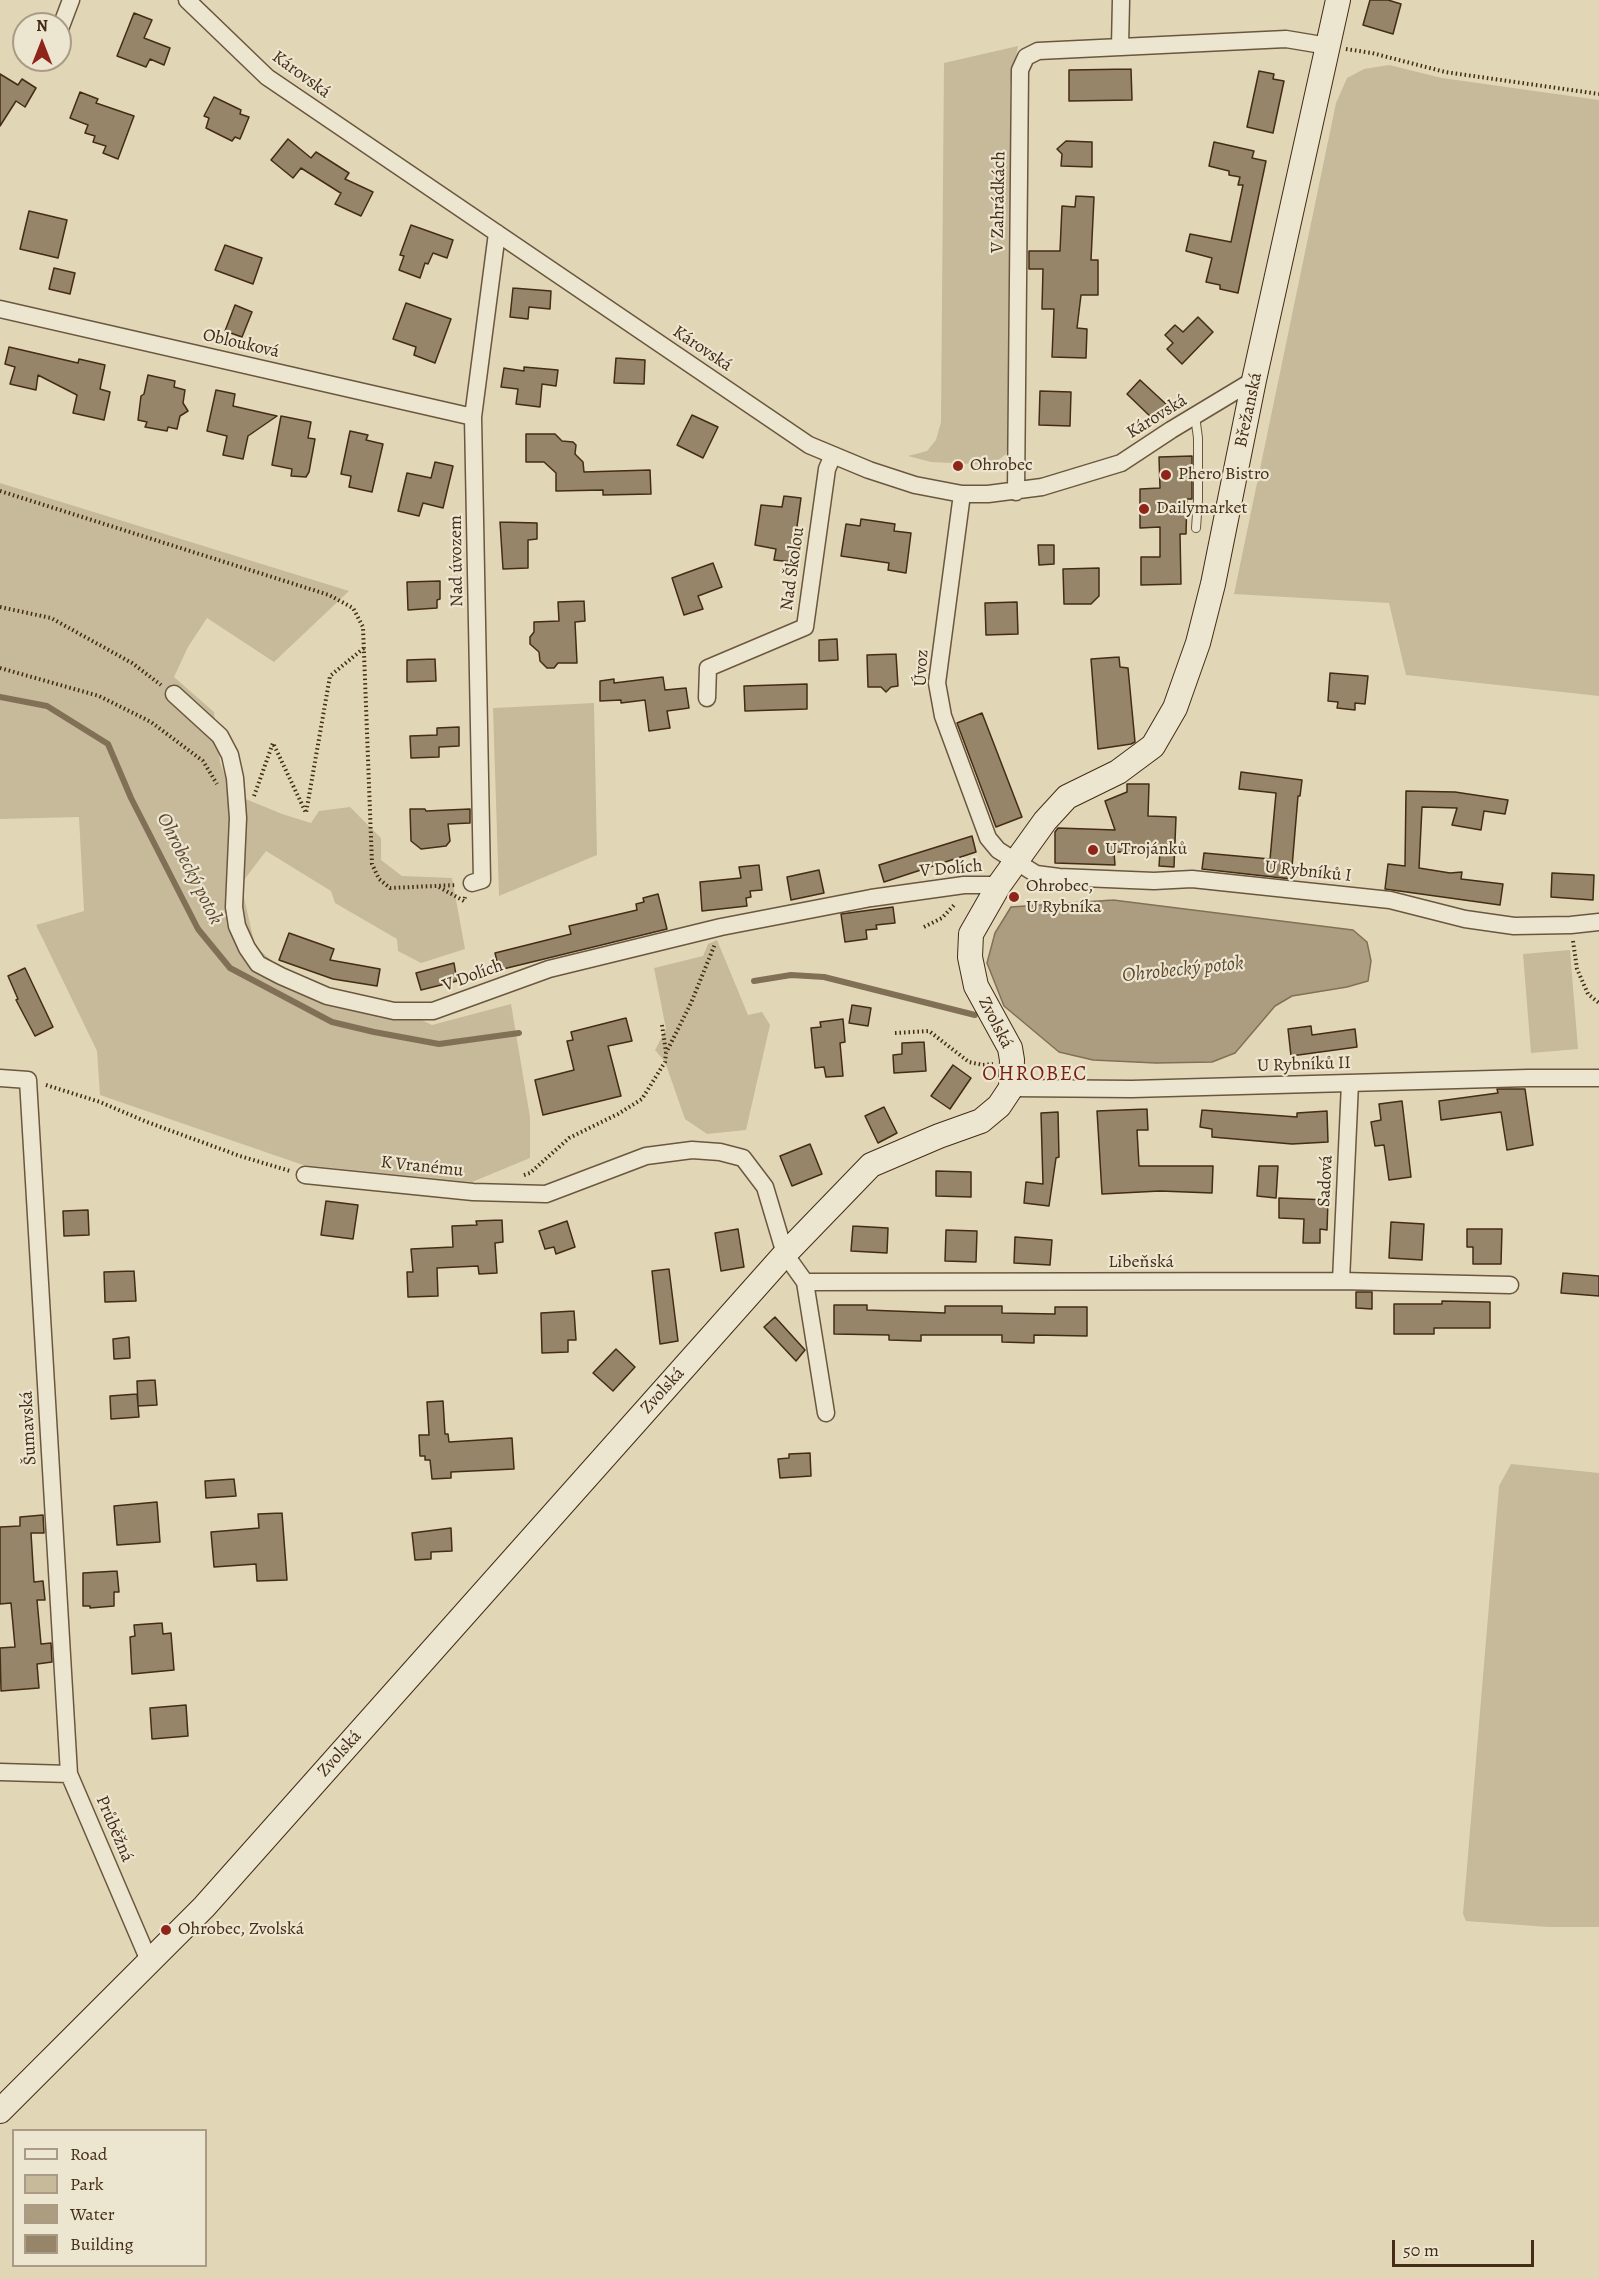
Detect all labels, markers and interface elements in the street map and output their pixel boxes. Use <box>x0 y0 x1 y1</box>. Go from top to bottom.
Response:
north arrow <box>12 12 72 72</box>
text: N <box>36 15 48 37</box>
street label: Károvská <box>268 47 334 103</box>
street label: V Zahrádkách <box>987 151 1011 253</box>
street label: Károvská <box>668 321 736 377</box>
street label: Oblouková <box>201 325 281 363</box>
street label: Břežanská <box>1231 371 1267 449</box>
street label: Károvská <box>1123 390 1191 444</box>
place label: Ohrobec <box>970 455 1033 477</box>
marker: Ohrobec <box>951 459 965 473</box>
place label: Phero Bistro <box>1178 464 1269 486</box>
marker: Phero Bistro <box>1159 468 1173 482</box>
place label: Dailymarket <box>1156 498 1247 520</box>
marker: Dailymarket <box>1137 502 1151 516</box>
street label: Nad úvozem <box>445 515 469 607</box>
street label: Nad Školou <box>776 526 810 612</box>
street label: Úvoz <box>910 649 934 687</box>
water label: Ohrobecký potok <box>151 809 227 929</box>
place label: U Trojánků <box>1105 839 1187 861</box>
marker: U Trojánků <box>1086 843 1100 857</box>
street label: V Dolích <box>919 856 983 882</box>
street label: U Rybníků I <box>1263 857 1353 887</box>
place label: Ohrobec, U Rybníka <box>1026 876 1102 918</box>
marker: Ohrobec, U Rybníka <box>1007 890 1021 904</box>
water label: Ohrobecký potok <box>1121 952 1245 988</box>
street label: V Dolích <box>440 955 506 997</box>
street label: Zvolská <box>973 994 1017 1052</box>
street label: U Rybníků II <box>1257 1053 1351 1077</box>
district label: OHROBEC <box>982 1062 1088 1088</box>
street label: K Vranému <box>380 1152 464 1182</box>
street label: Sadová <box>1314 1154 1338 1208</box>
street label: Libeňská <box>1108 1252 1174 1274</box>
street label: Zvolská <box>637 1363 689 1419</box>
street label: Šumavská <box>16 1390 42 1466</box>
street label: Zvolská <box>314 1726 366 1782</box>
street label: Průběžná <box>90 1793 138 1865</box>
place label: Ohrobec, Zvolská <box>178 1919 304 1941</box>
marker: Ohrobec, Zvolská <box>159 1923 173 1937</box>
legend <box>12 2129 207 2267</box>
text: Road <box>70 2142 107 2166</box>
text: Park <box>70 2172 104 2196</box>
text: Water <box>70 2202 115 2226</box>
scale bar <box>1395 2228 1538 2266</box>
text: Building <box>70 2232 134 2256</box>
text: 50 m <box>1403 2238 1439 2262</box>

